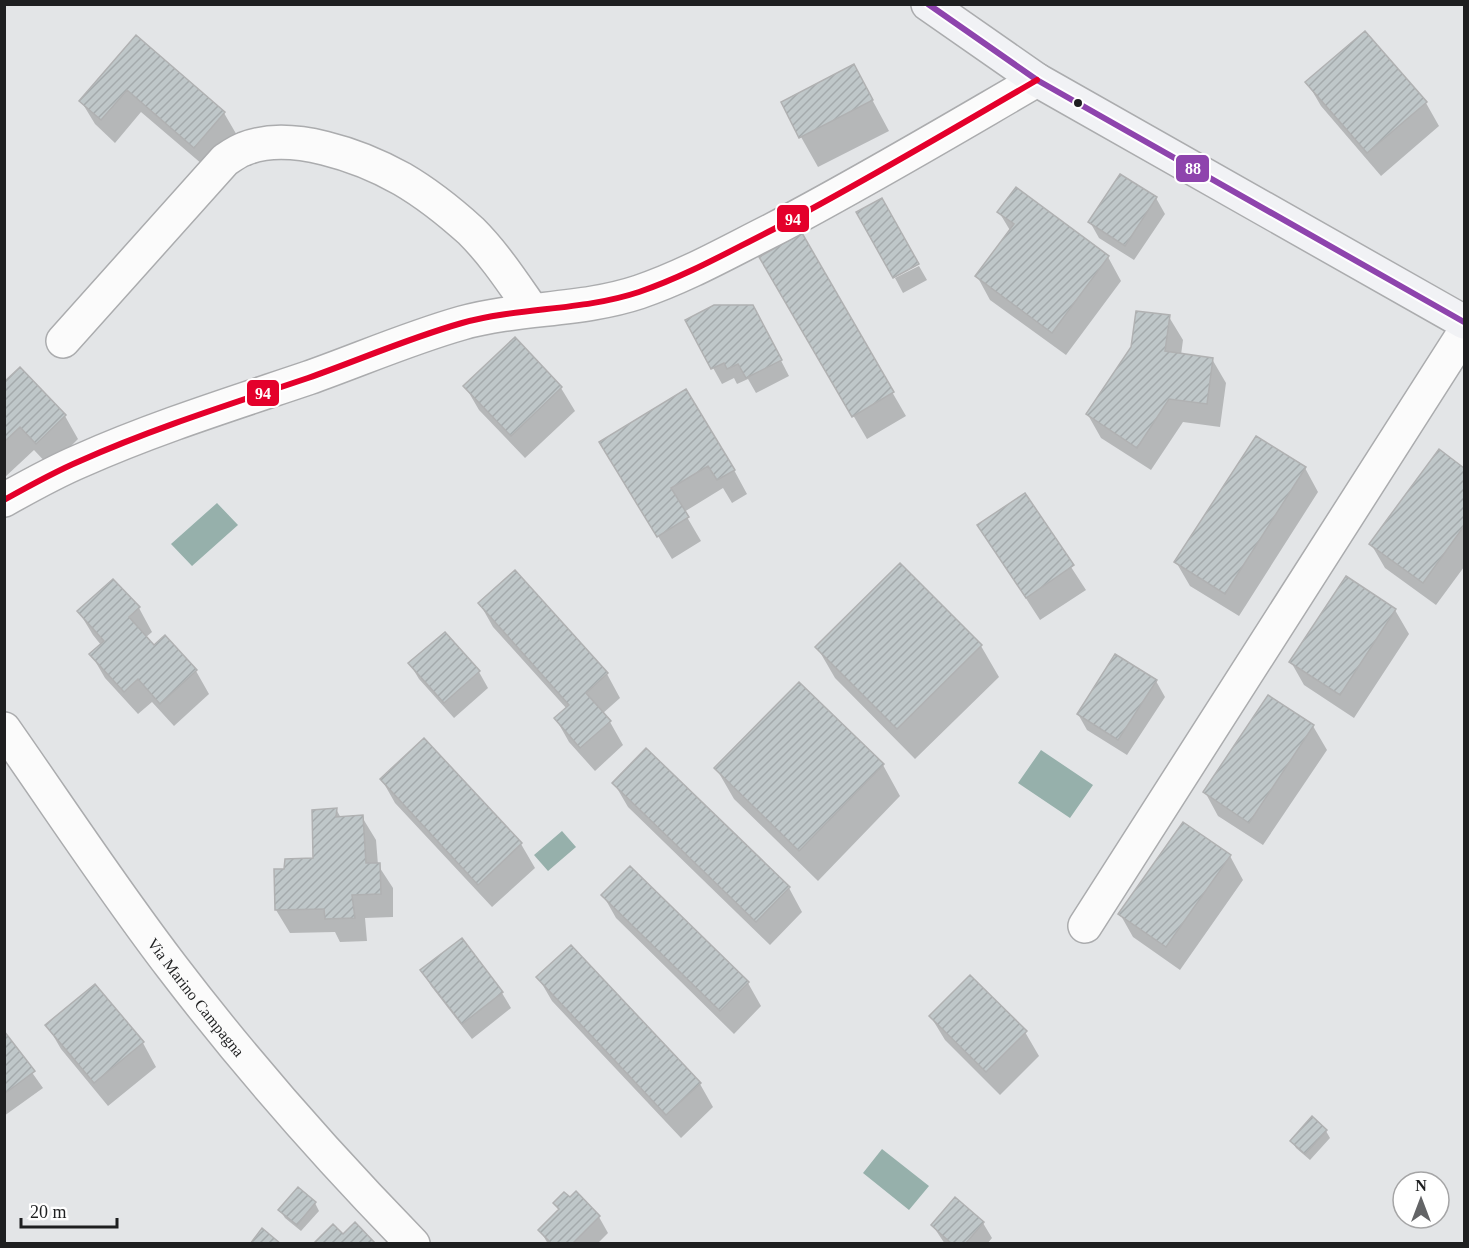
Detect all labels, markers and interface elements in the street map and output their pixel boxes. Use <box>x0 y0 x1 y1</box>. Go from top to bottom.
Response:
unlabelled marker <box>1072 97 1084 109</box>
line badge: 88 <box>1175 154 1210 183</box>
text: 88 <box>1185 160 1201 177</box>
line badge: 94 <box>776 204 810 233</box>
text: 94 <box>785 211 801 228</box>
line badge: 94 <box>246 379 280 407</box>
text: 94 <box>255 385 271 402</box>
street label: Via Marino Campagna <box>144 935 248 1060</box>
north arrow <box>1391 1170 1451 1230</box>
text: N <box>1415 1177 1427 1194</box>
scale bar <box>21 1191 117 1229</box>
text: 20 m <box>30 1202 67 1222</box>

